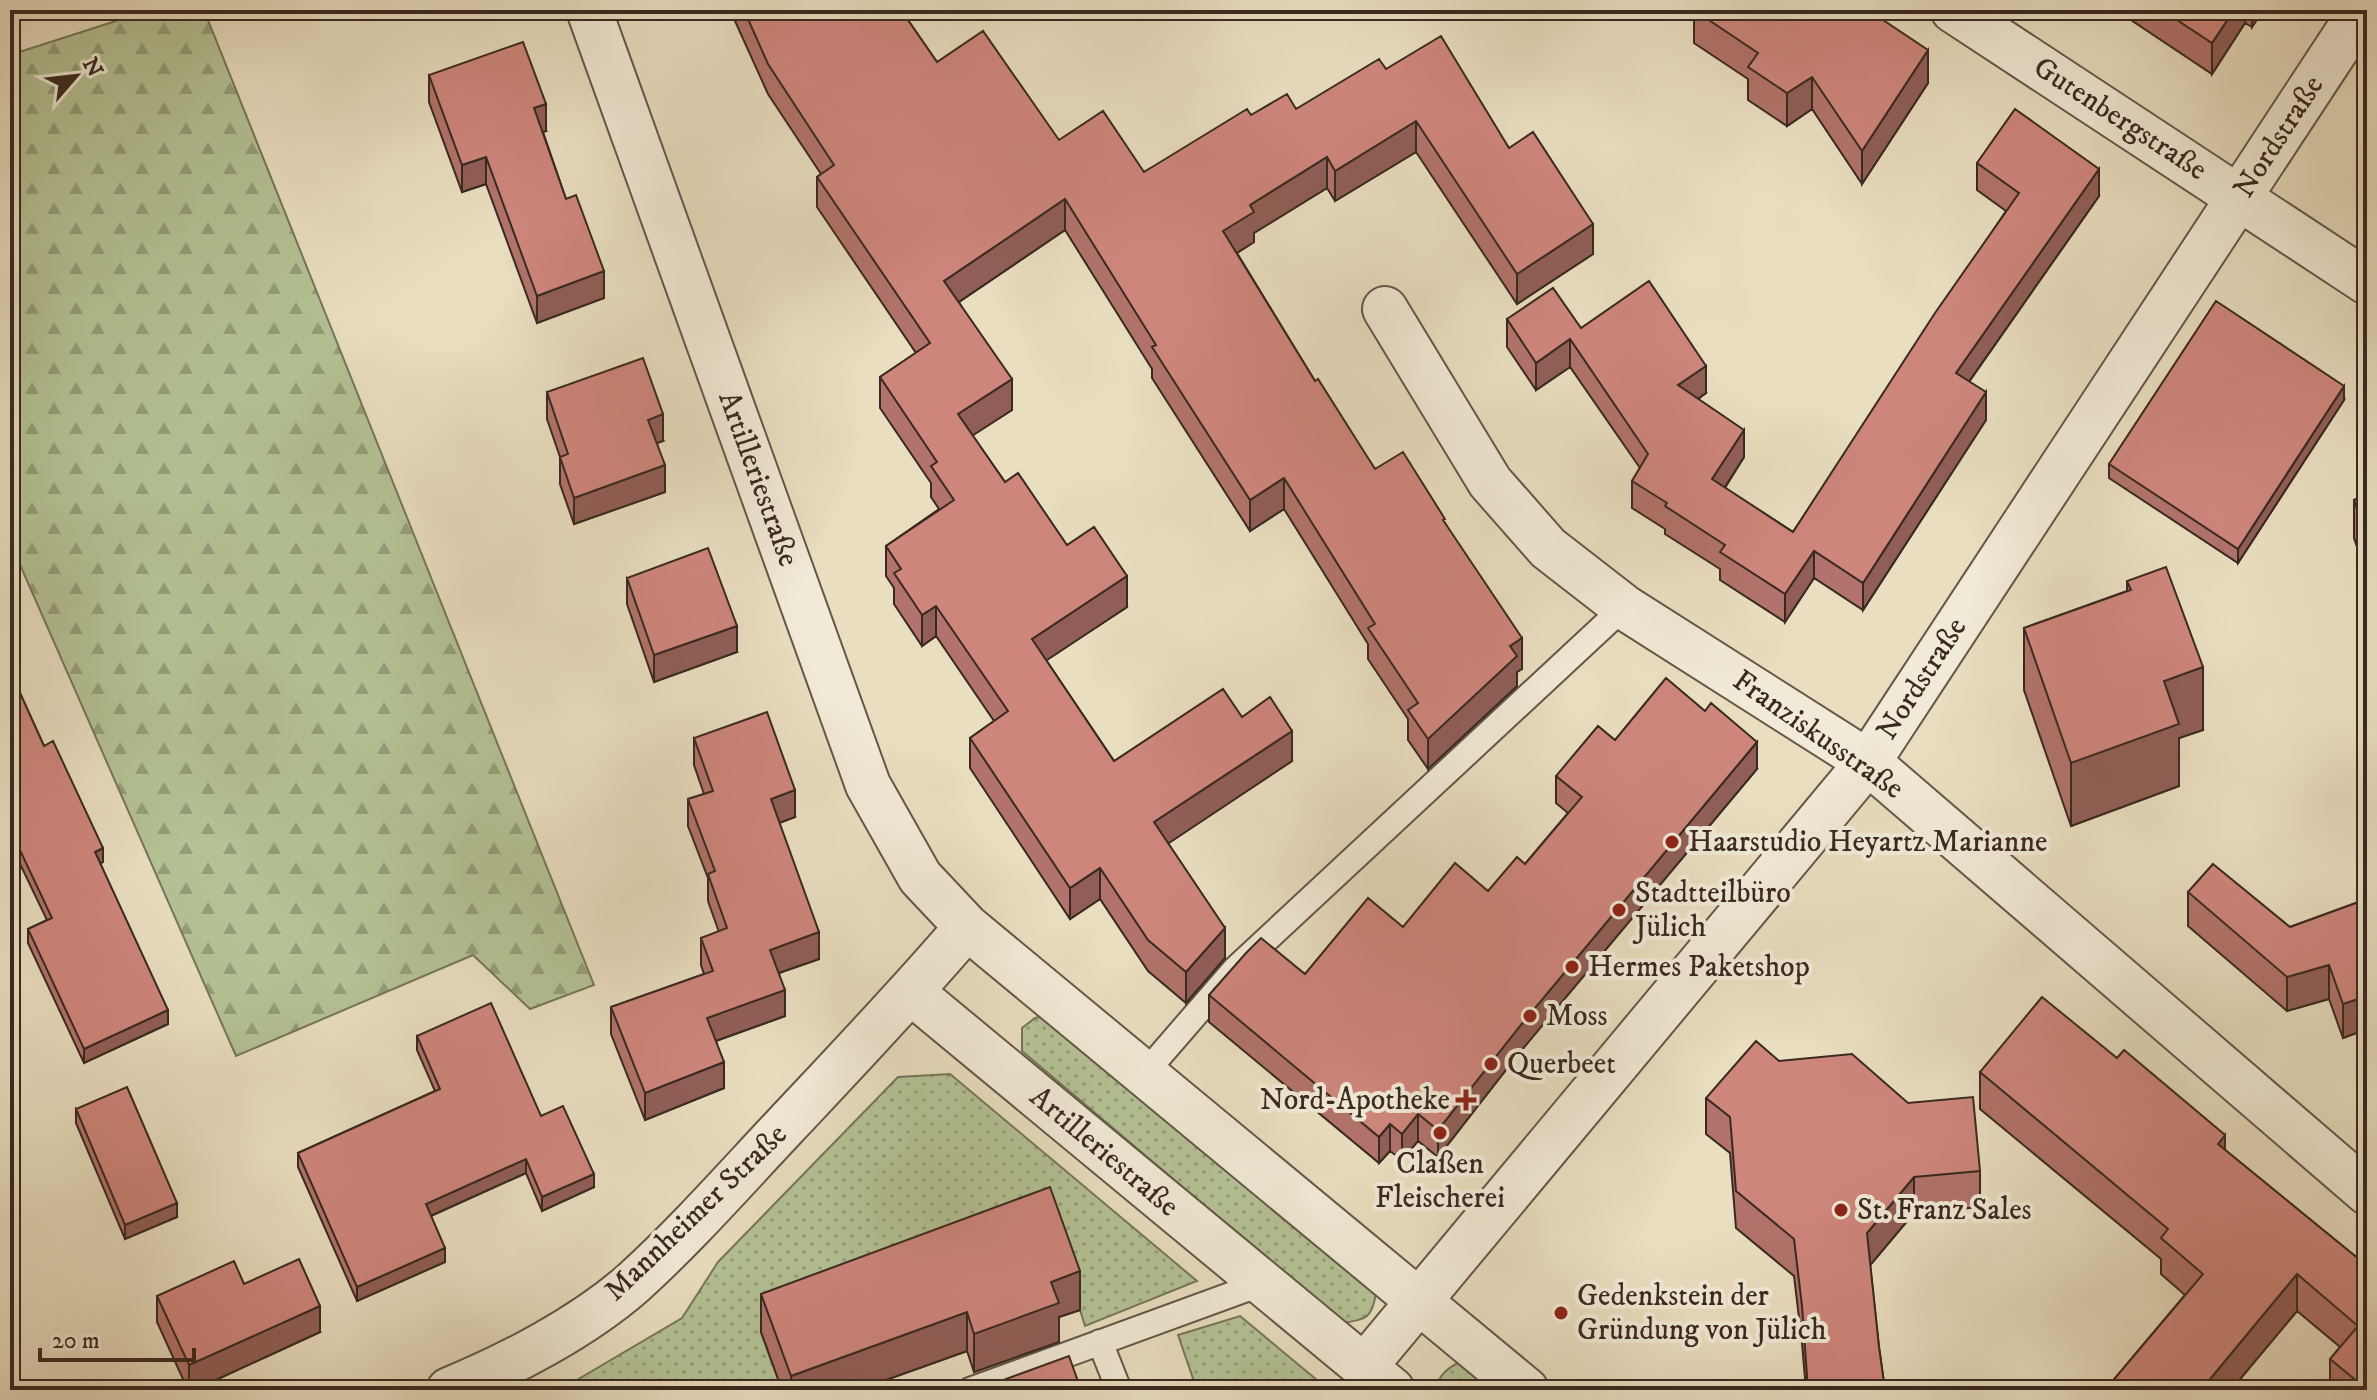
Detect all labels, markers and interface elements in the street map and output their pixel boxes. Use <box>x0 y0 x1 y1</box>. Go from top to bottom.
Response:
north arrow <box>36 36 116 116</box>
street label: Gutenbergstraße <box>2026 49 2214 189</box>
text: N <box>76 53 108 82</box>
street label: Nordstraße <box>2226 69 2332 205</box>
street label: Artilleriestraße <box>709 387 807 571</box>
street label: Nordstraße <box>1869 611 1975 747</box>
street label: Franziskusstraße <box>1725 662 1911 808</box>
place label: Haarstudio Heyartz Marianne <box>1688 824 2048 861</box>
marker: Haarstudio Heyartz Marianne <box>1663 833 1681 851</box>
place label: Stadtteilbüro Jülich <box>1632 875 1791 946</box>
marker: Stadtteilbüro Jülich <box>1610 901 1628 919</box>
place label: Hermes Paketshop <box>1588 949 1810 986</box>
marker: Hermes Paketshop <box>1563 958 1581 976</box>
place label: Moss <box>1546 998 1608 1035</box>
marker: Moss <box>1521 1007 1539 1025</box>
place label: Querbeet <box>1507 1046 1616 1083</box>
marker: Querbeet <box>1482 1055 1500 1073</box>
street label: Artilleriestraße <box>1022 1079 1186 1225</box>
place label: Nord-Apotheke <box>1260 1082 1450 1119</box>
marker: Nord-Apotheke <box>1457 1091 1475 1109</box>
street label: Mannheimer Straße <box>597 1116 795 1310</box>
marker: Claßen Fleischerei <box>1431 1124 1449 1142</box>
place label: Claßen Fleischerei <box>1375 1146 1505 1217</box>
place label: St. Franz Sales <box>1857 1192 2032 1229</box>
marker: St. Franz Sales <box>1832 1201 1850 1219</box>
place label: Gedenkstein der Gründung von Jülich <box>1577 1278 1827 1349</box>
marker: Gedenkstein der Gründung von Jülich <box>1552 1304 1570 1322</box>
scale bar <box>40 1312 194 1362</box>
text: 20 m <box>52 1326 100 1356</box>

